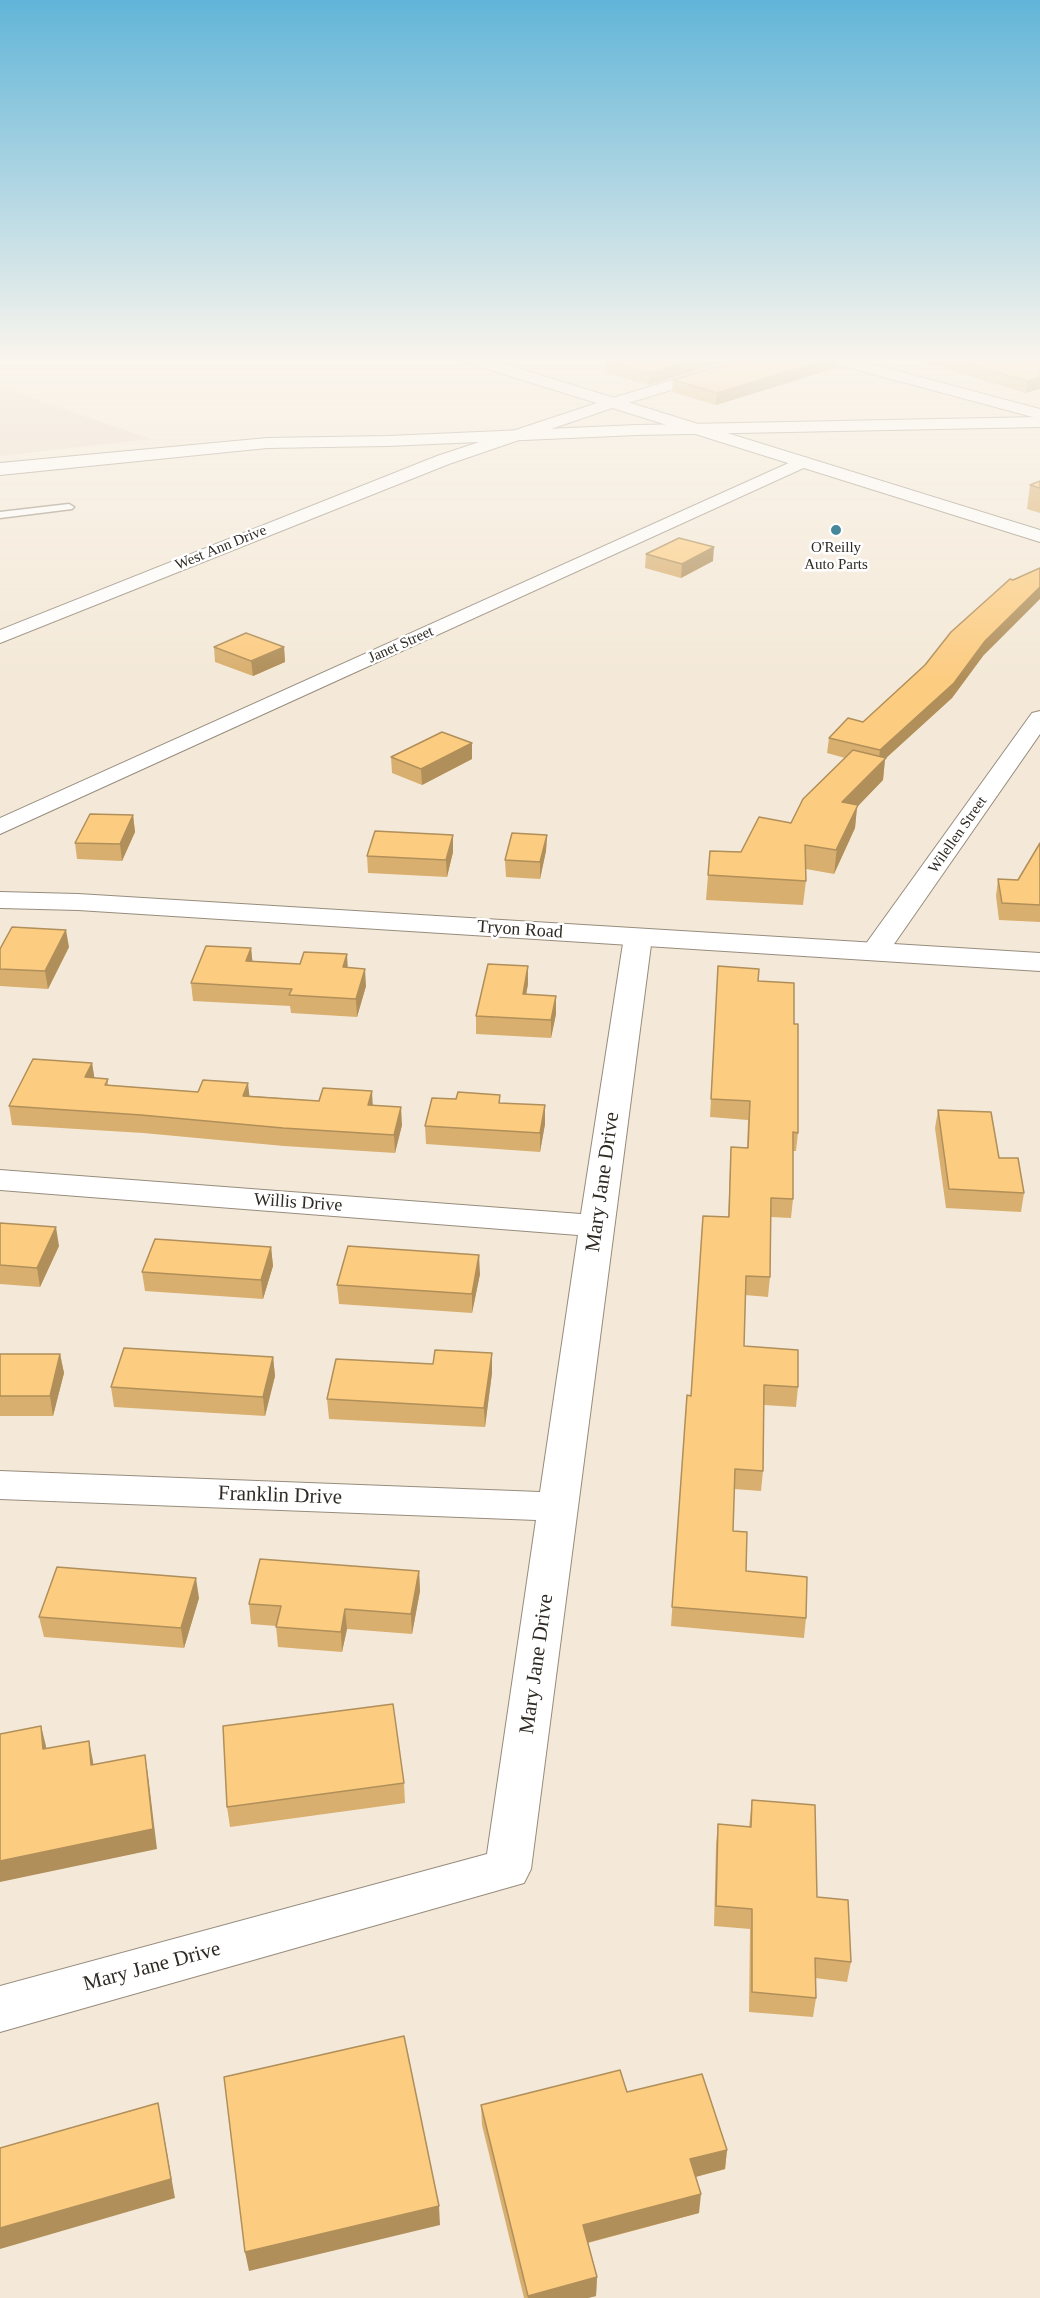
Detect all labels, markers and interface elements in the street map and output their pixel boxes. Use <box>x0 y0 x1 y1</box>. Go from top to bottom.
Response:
street label: West Ann Drive <box>173 521 269 575</box>
marker: O'Reilly Auto Parts <box>829 523 843 537</box>
place label: O'Reilly Auto Parts <box>804 539 868 574</box>
street label: Janet Street <box>366 623 436 667</box>
street label: Wilellen Street <box>925 793 991 877</box>
street label: Tryon Road <box>476 916 564 944</box>
street label: Mary Jane Drive <box>581 1110 625 1254</box>
street label: Willis Drive <box>253 1189 343 1217</box>
street label: Franklin Drive <box>217 1481 343 1511</box>
street label: Mary Jane Drive <box>515 1592 559 1736</box>
street label: Mary Jane Drive <box>81 1937 223 1997</box>

